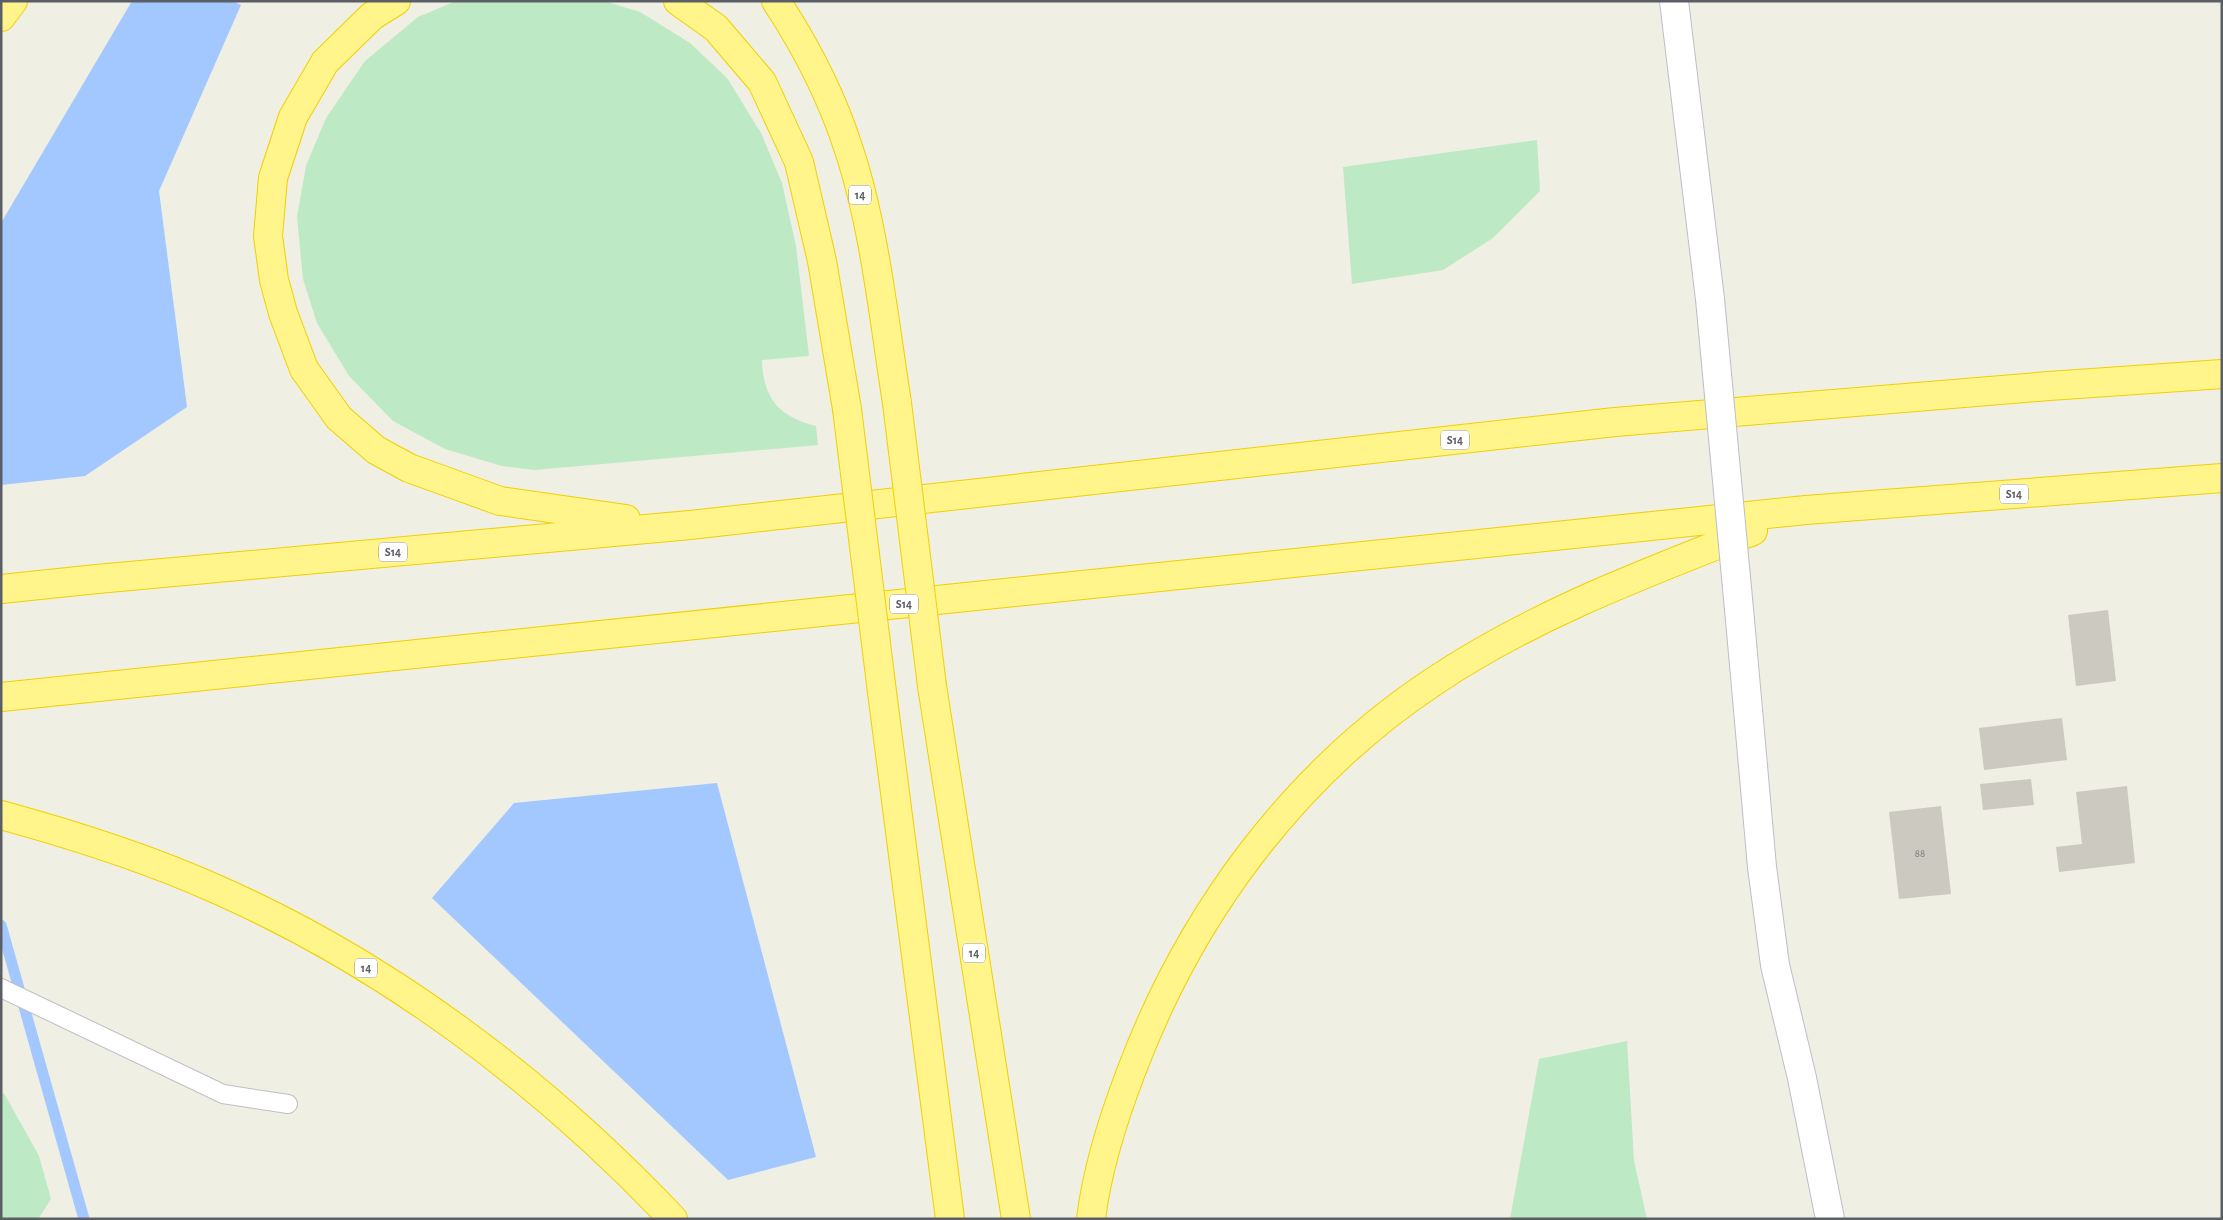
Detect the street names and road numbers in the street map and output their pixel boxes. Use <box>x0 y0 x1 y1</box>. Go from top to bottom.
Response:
road number: 14 <box>849 186 871 204</box>
road number: S14 <box>1441 430 1469 450</box>
road number: S14 <box>2000 484 2028 504</box>
road number: S14 <box>379 542 407 562</box>
road number: S14 <box>890 594 918 614</box>
road number: 14 <box>963 944 985 962</box>
road number: 14 <box>355 958 377 978</box>

